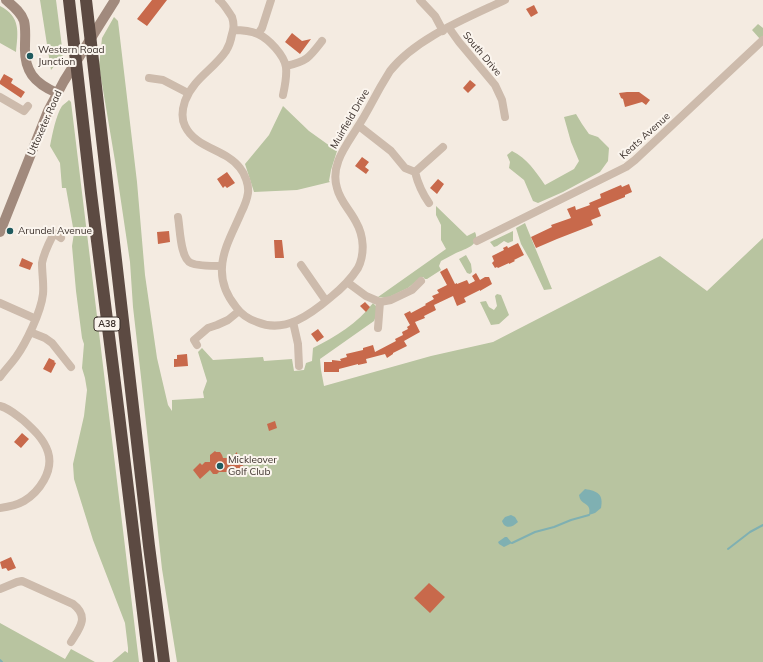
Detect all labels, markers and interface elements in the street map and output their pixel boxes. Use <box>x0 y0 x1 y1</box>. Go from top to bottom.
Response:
street label: South Drive <box>460 30 504 78</box>
place label: Western Road Junction <box>38 44 104 68</box>
marker: Western Road Junction <box>25 51 35 61</box>
street label: Muirfield Drive <box>328 87 372 151</box>
street label: Uttoxeter Road <box>25 89 65 157</box>
street label: Keats Avenue <box>617 110 673 162</box>
place label: Arundel Avenue <box>18 225 92 237</box>
marker: Arundel Avenue <box>5 226 15 236</box>
road number: A38 <box>94 317 120 331</box>
place label: Mickleover Golf Club <box>228 454 277 478</box>
marker: Mickleover Golf Club <box>215 461 225 471</box>

